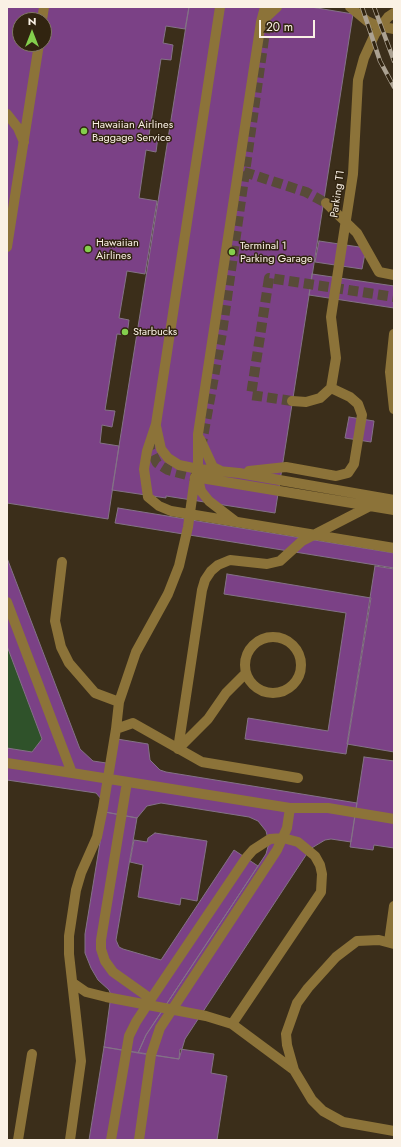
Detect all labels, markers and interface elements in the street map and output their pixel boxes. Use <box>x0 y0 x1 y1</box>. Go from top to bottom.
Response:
north arrow <box>12 12 52 52</box>
scale bar <box>261 12 317 38</box>
text: N <box>28 13 36 29</box>
text: 20 m <box>266 18 293 36</box>
place label: Hawaiian Airlines Baggage Service <box>92 118 173 144</box>
marker: Hawaiian Airlines Baggage Service <box>79 126 89 136</box>
street label: Parking T1 <box>328 169 348 219</box>
place label: Hawaiian Airlines <box>96 236 139 262</box>
place label: Terminal 1 Parking Garage <box>240 239 313 265</box>
marker: Hawaiian Airlines <box>83 244 93 254</box>
marker: Terminal 1 Parking Garage <box>227 247 237 257</box>
place label: Starbucks <box>133 325 177 339</box>
marker: Starbucks <box>120 327 130 337</box>

